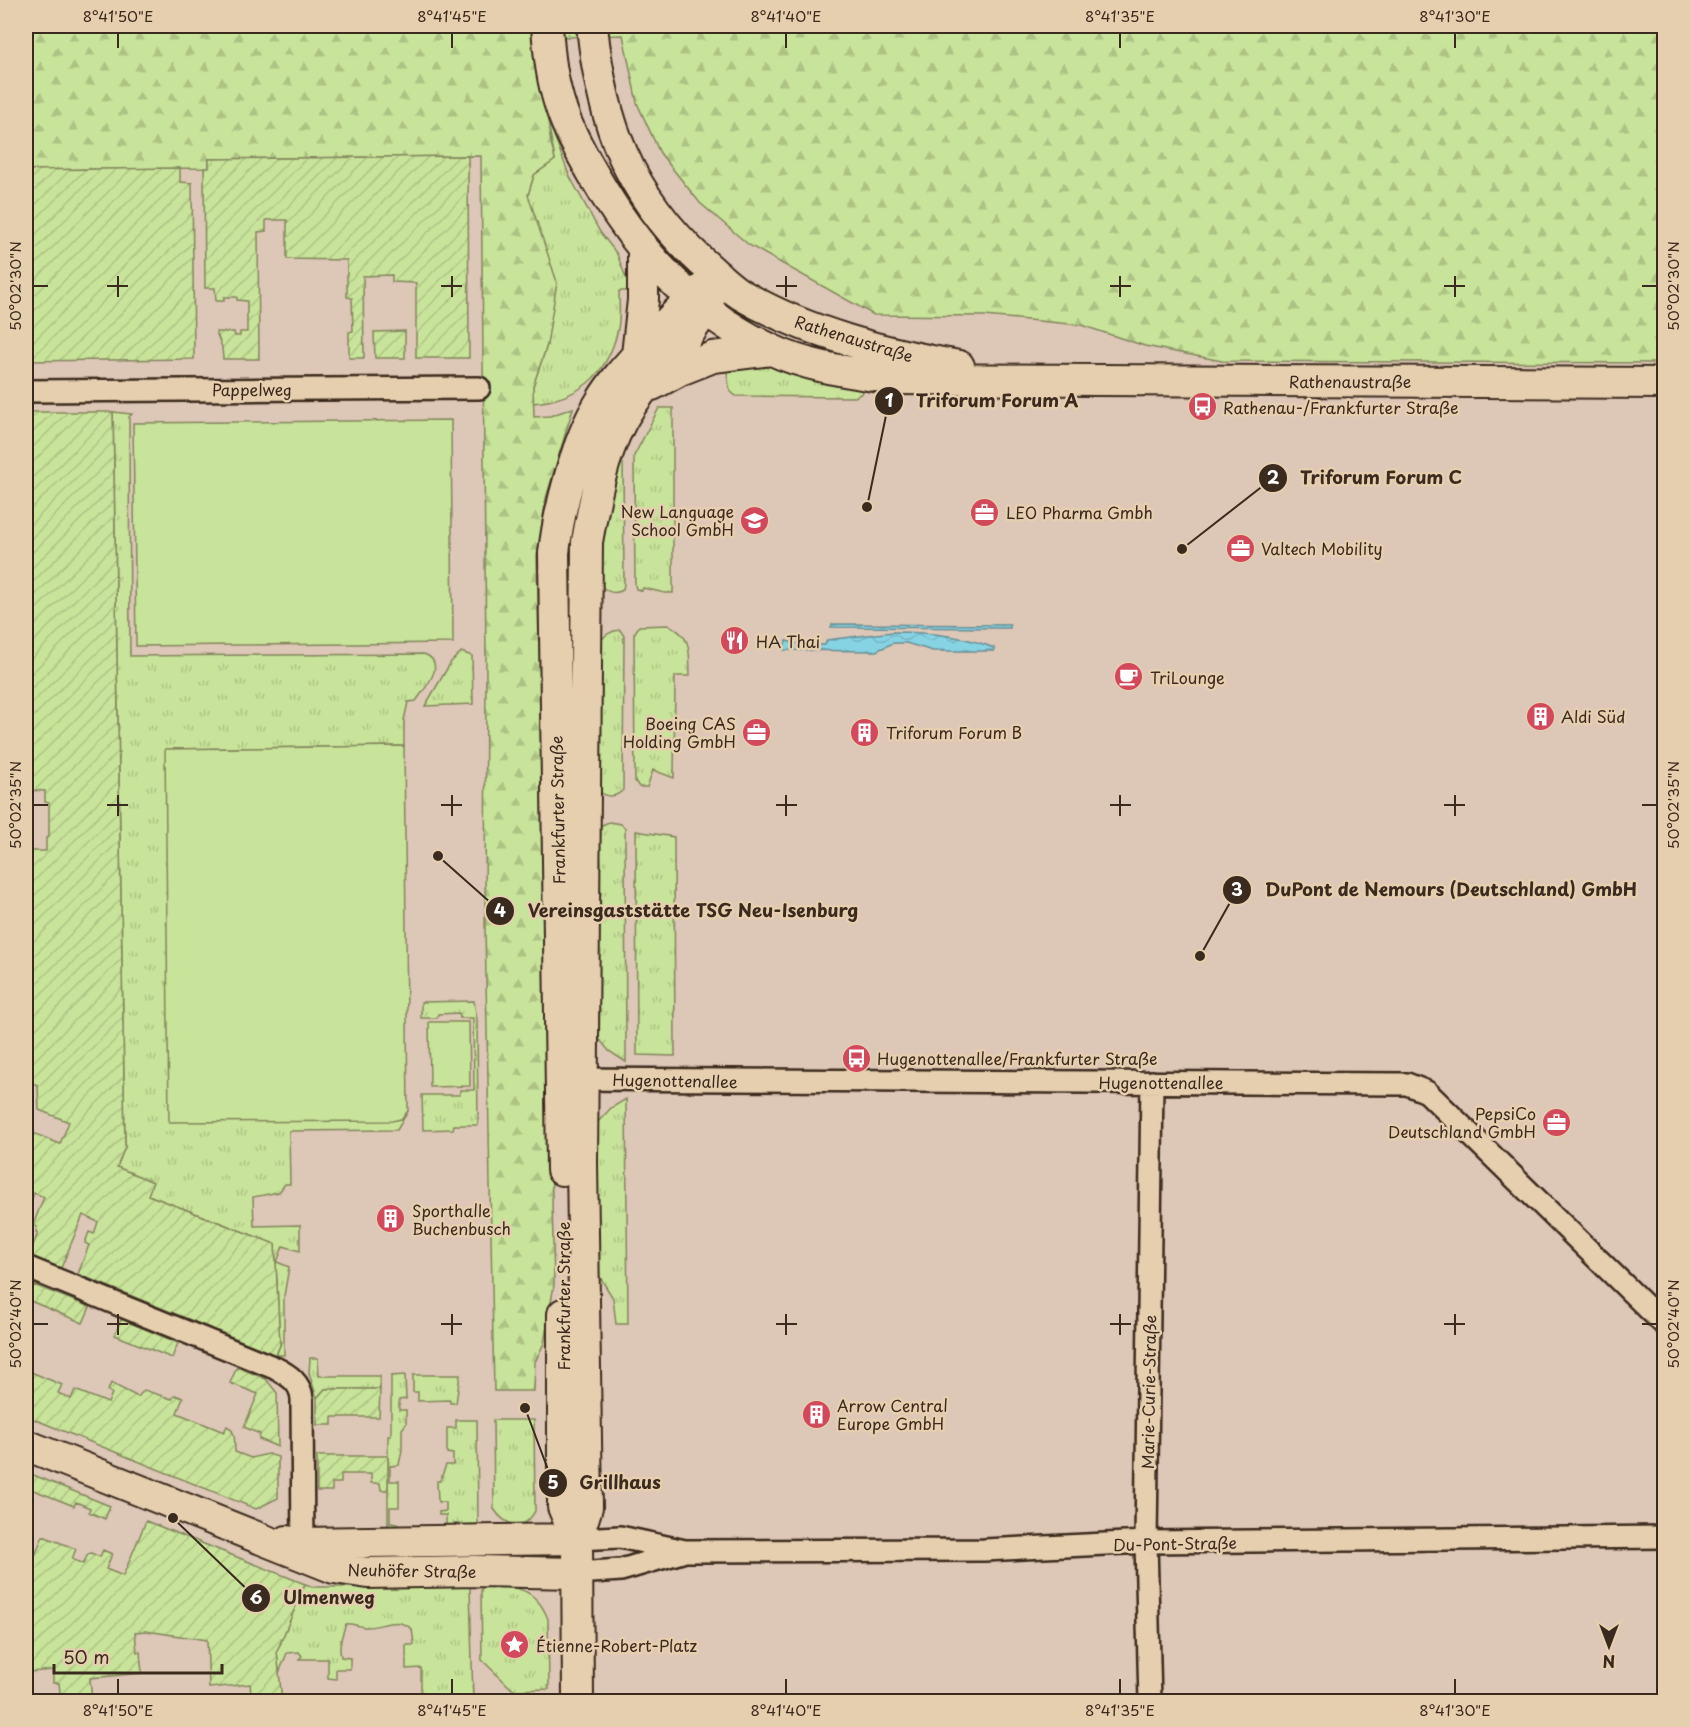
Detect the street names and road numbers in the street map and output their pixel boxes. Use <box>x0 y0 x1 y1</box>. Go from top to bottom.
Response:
street label: Rathenaustraße <box>792 309 916 367</box>
street label: Rathenaustraße <box>1289 369 1411 393</box>
street label: Pappelweg <box>212 377 292 401</box>
street label: Frankfurter Straße <box>544 735 570 885</box>
street label: Hugenottenallee <box>612 1067 738 1093</box>
street label: Hugenottenallee <box>1098 1070 1224 1094</box>
street label: Frankfurter Straße <box>551 1222 575 1370</box>
street label: Marie-Curie-Straße <box>1135 1315 1161 1469</box>
street label: Du-Pont-Straße <box>1113 1530 1237 1556</box>
street label: Neuhöfer Straße <box>348 1557 476 1583</box>

